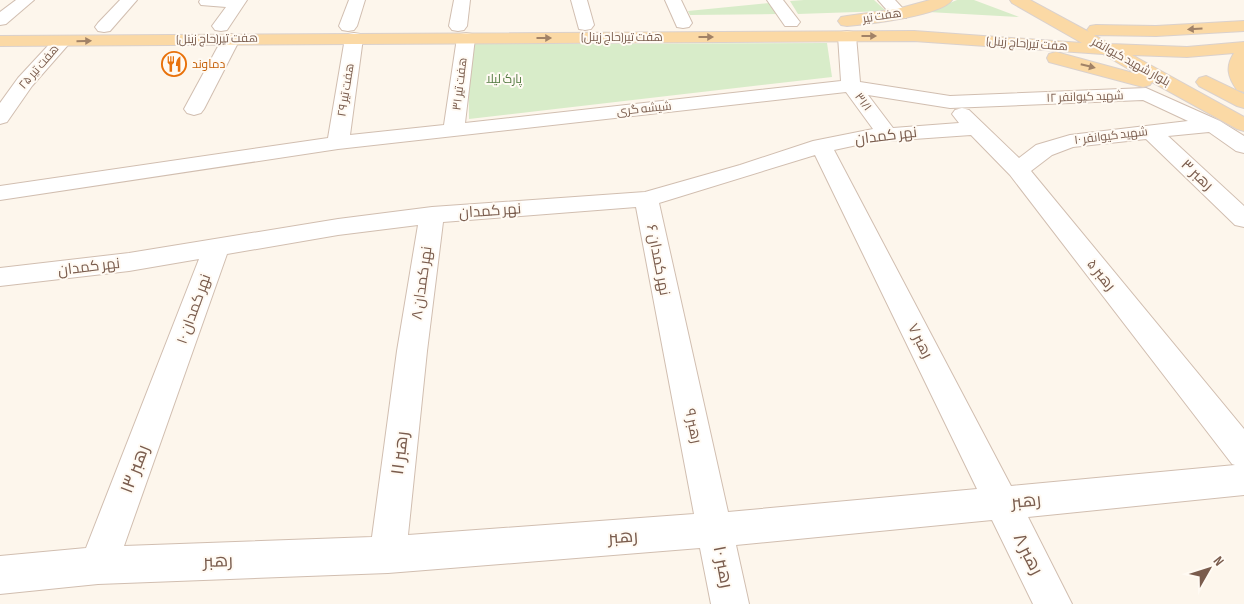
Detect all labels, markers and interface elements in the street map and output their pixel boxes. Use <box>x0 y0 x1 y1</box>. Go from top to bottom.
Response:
street label: هفت تیر <box>860 6 903 27</box>
one-way arrow <box>1187 25 1203 33</box>
street label: هفت تیر(حاج زینل) <box>581 30 663 45</box>
street label: هفت تیر(حاج زینل) <box>176 31 258 47</box>
one-way arrow <box>861 32 877 40</box>
one-way arrow <box>698 33 714 41</box>
one-way arrow <box>536 34 552 42</box>
street label: هفت تیر(حاج زینل) <box>986 34 1068 54</box>
street label: بلوار شهید کیوانفر <box>1088 34 1173 90</box>
one-way arrow <box>76 37 92 45</box>
street label: هفت تیر ۲۵ <box>16 42 62 92</box>
restaurant icon: دماوند <box>161 51 187 77</box>
place label: دماوند <box>192 57 225 72</box>
street label: هفت تیر ۳۱ <box>449 57 471 111</box>
street label: هفت تیر ۲۹ <box>334 62 358 118</box>
one-way arrow <box>1080 62 1095 70</box>
park label: پارک لیلا <box>486 72 523 88</box>
street label: شهید کیوانفر ۱۲ <box>1046 88 1124 106</box>
street label: ۳۱/۱ <box>851 90 875 114</box>
street label: شیشه گری <box>616 99 672 119</box>
street label: نهر کمدان <box>854 123 918 149</box>
street label: شهید کیوانفر ۱۰ <box>1073 124 1149 148</box>
street label: رهبر ۳ <box>1177 155 1217 195</box>
street label: نهر کمدان <box>458 199 522 223</box>
street label: نهر کمدان ۶ <box>642 223 674 297</box>
street label: نهر کمدان ۸ <box>407 245 437 321</box>
street label: نهر کمدان <box>57 254 121 280</box>
street label: رهبر ۵ <box>1082 255 1120 295</box>
street label: نهر کمدان ۱۰ <box>173 271 215 347</box>
street label: رهبر ۷ <box>903 320 937 362</box>
street label: رهبر ۹ <box>680 407 706 445</box>
street label: رهبر ۱۱ <box>387 430 413 476</box>
street label: رهبر ۱۳ <box>116 442 154 496</box>
street label: رهبر <box>1009 489 1042 513</box>
street label: رهبر <box>606 525 639 549</box>
street label: رهبر ۸ <box>1009 530 1047 578</box>
street label: رهبر ۱۰ <box>709 544 737 590</box>
north arrow <box>1184 544 1234 594</box>
street label: رهبر <box>202 550 233 572</box>
text: N <box>1210 553 1228 569</box>

